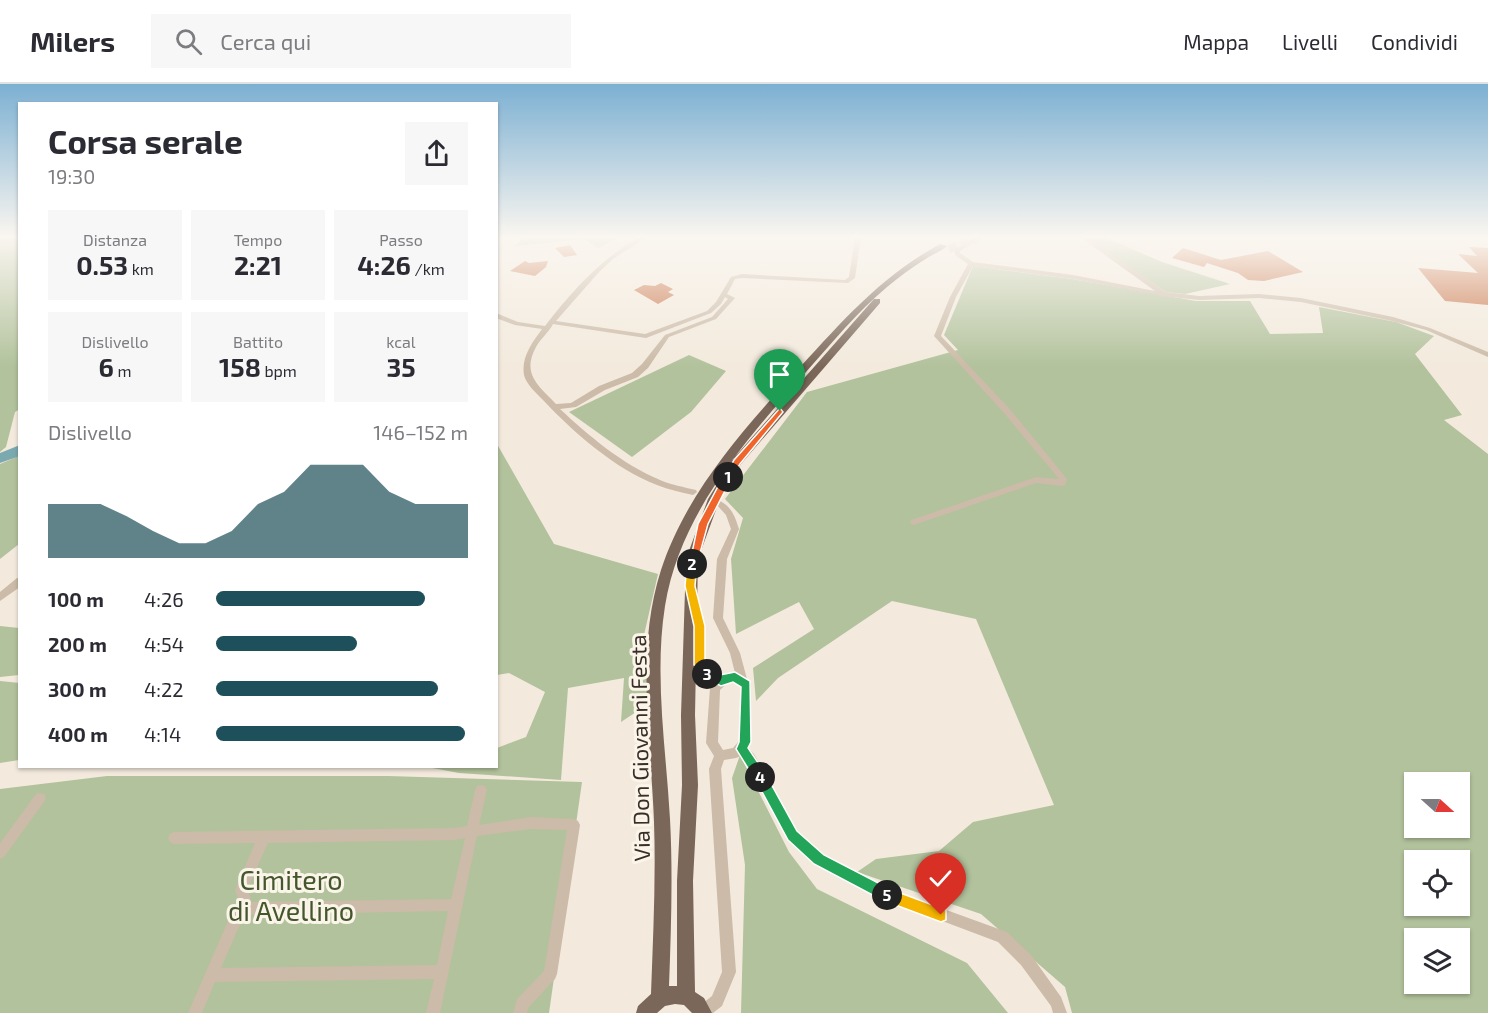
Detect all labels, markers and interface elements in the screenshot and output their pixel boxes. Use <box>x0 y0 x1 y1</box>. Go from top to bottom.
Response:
search box <box>151 14 571 68</box>
text: Milers <box>30 24 115 58</box>
icon: search <box>172 25 205 58</box>
text: Cerca qui <box>220 28 311 54</box>
text: Mappa <box>1183 29 1249 54</box>
text: Livelli <box>1282 29 1338 54</box>
text: Condividi <box>1371 29 1458 54</box>
text: Corsa serale <box>48 121 243 161</box>
button: share <box>405 122 468 185</box>
text: 19:30 <box>48 164 95 188</box>
text: Distanza <box>83 230 147 249</box>
text: Tempo <box>234 230 282 249</box>
text: Passo <box>379 230 423 249</box>
text: 0.53 <box>76 249 128 280</box>
text: 2:21 <box>234 249 282 280</box>
text: 4:26 <box>357 249 411 280</box>
text: km <box>128 259 154 278</box>
text: /km <box>411 259 445 278</box>
text: Dislivello <box>81 332 149 351</box>
text: Battito <box>233 332 283 351</box>
text: kcal <box>386 332 416 351</box>
pin <box>754 349 805 411</box>
text: 6 <box>99 351 114 382</box>
text: 158 <box>219 351 261 382</box>
text: 35 <box>386 351 416 382</box>
icon: arrive <box>763 358 796 391</box>
text: m <box>114 361 131 380</box>
text: bpm <box>261 361 297 380</box>
text: Dislivello <box>48 420 132 444</box>
text: 146–152 m <box>373 420 468 444</box>
pin: 1 <box>713 462 743 492</box>
text: 1 <box>725 467 731 486</box>
pin: 2 <box>677 549 707 579</box>
text: 2 <box>687 554 697 573</box>
text: 100 m <box>48 587 104 611</box>
text: 4:26 <box>144 587 184 611</box>
text: 200 m <box>48 632 107 656</box>
text: 4:54 <box>144 632 184 656</box>
street label: Via Don Giovanni Festa <box>624 634 654 862</box>
pin: 3 <box>692 659 722 689</box>
text: 3 <box>702 664 712 683</box>
text: 300 m <box>48 677 107 701</box>
text: 4:22 <box>144 677 184 701</box>
text: 400 m <box>48 722 108 746</box>
text: 4:14 <box>144 722 181 746</box>
pin: 4 <box>745 762 775 792</box>
text: 4 <box>755 767 765 786</box>
north arrow <box>1404 772 1470 838</box>
map controls <box>1404 772 1470 994</box>
button: locate <box>1404 850 1470 916</box>
pin <box>915 853 966 915</box>
icon: check <box>924 862 957 895</box>
park label: Cimitero di Avellino <box>228 863 354 926</box>
pin: 5 <box>872 880 902 910</box>
text: 5 <box>883 885 891 904</box>
button: layers <box>1404 928 1470 994</box>

